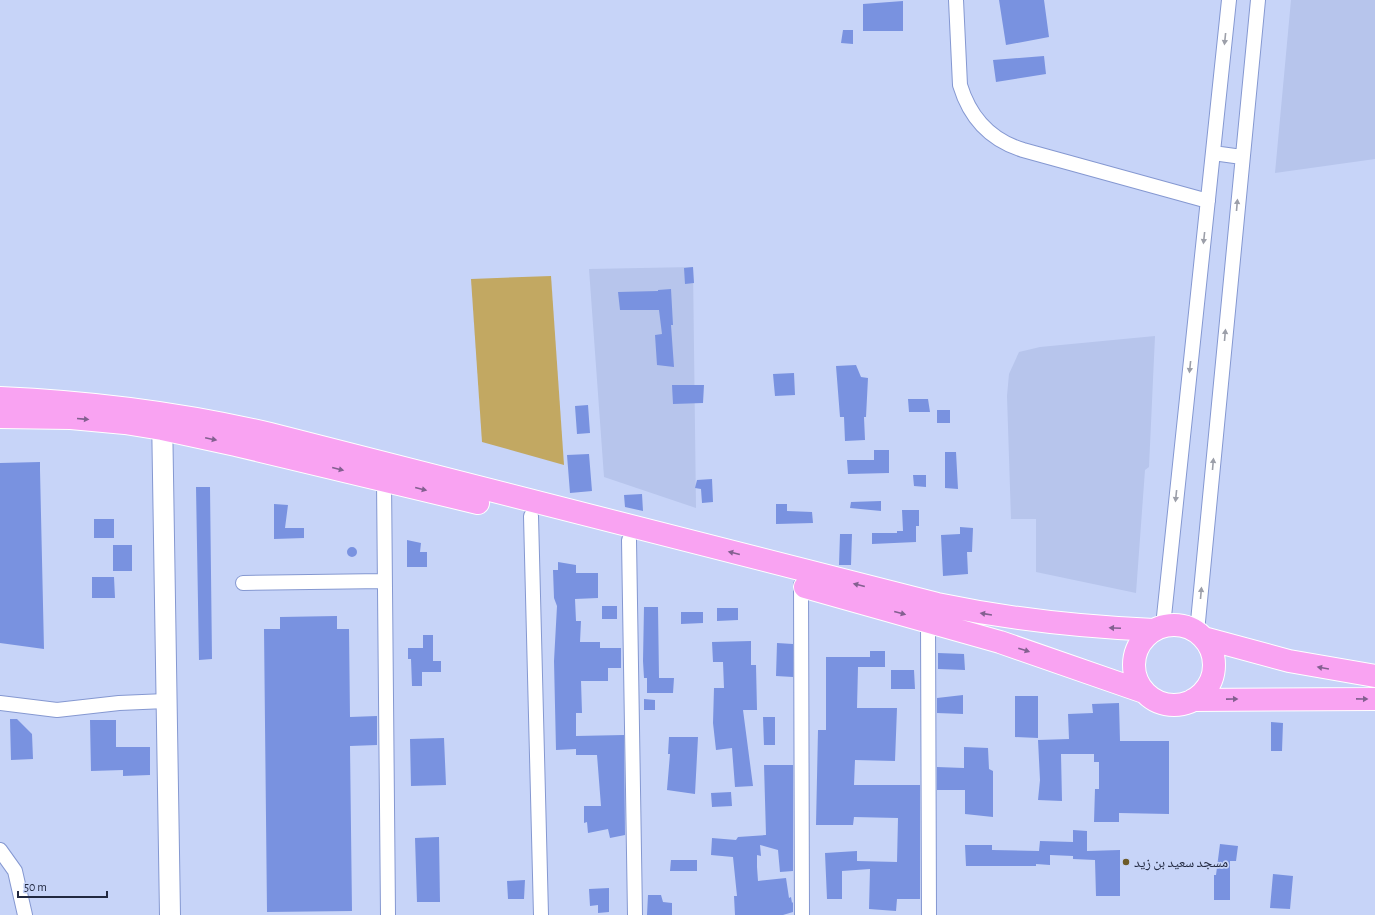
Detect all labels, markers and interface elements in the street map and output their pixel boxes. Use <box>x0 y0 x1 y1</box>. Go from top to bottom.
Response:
one-way arrow <box>1222 33 1228 45</box>
one-way arrow <box>1234 199 1241 211</box>
one-way arrow <box>1201 232 1207 244</box>
one-way arrow <box>1222 328 1229 341</box>
one-way arrow <box>1187 361 1193 373</box>
one-way arrow <box>77 416 89 422</box>
one-way arrow <box>205 437 217 443</box>
one-way arrow <box>1210 458 1216 470</box>
one-way arrow <box>332 466 344 472</box>
one-way arrow <box>416 486 428 492</box>
one-way arrow <box>1173 490 1180 502</box>
one-way arrow <box>727 550 739 556</box>
one-way arrow <box>853 582 866 588</box>
one-way arrow <box>1197 587 1204 599</box>
one-way arrow <box>893 610 906 616</box>
one-way arrow <box>980 611 992 617</box>
one-way arrow <box>1109 625 1121 632</box>
one-way arrow <box>1019 647 1031 653</box>
one-way arrow <box>1316 665 1329 671</box>
one-way arrow <box>1226 696 1239 702</box>
one-way arrow <box>1356 696 1369 702</box>
place label: مسجد سعيد بن زيد <box>1134 856 1228 871</box>
marker: مسجد سعيد بن زيد <box>1121 857 1131 867</box>
scale bar <box>18 873 107 899</box>
text: 50 m <box>24 881 47 893</box>

